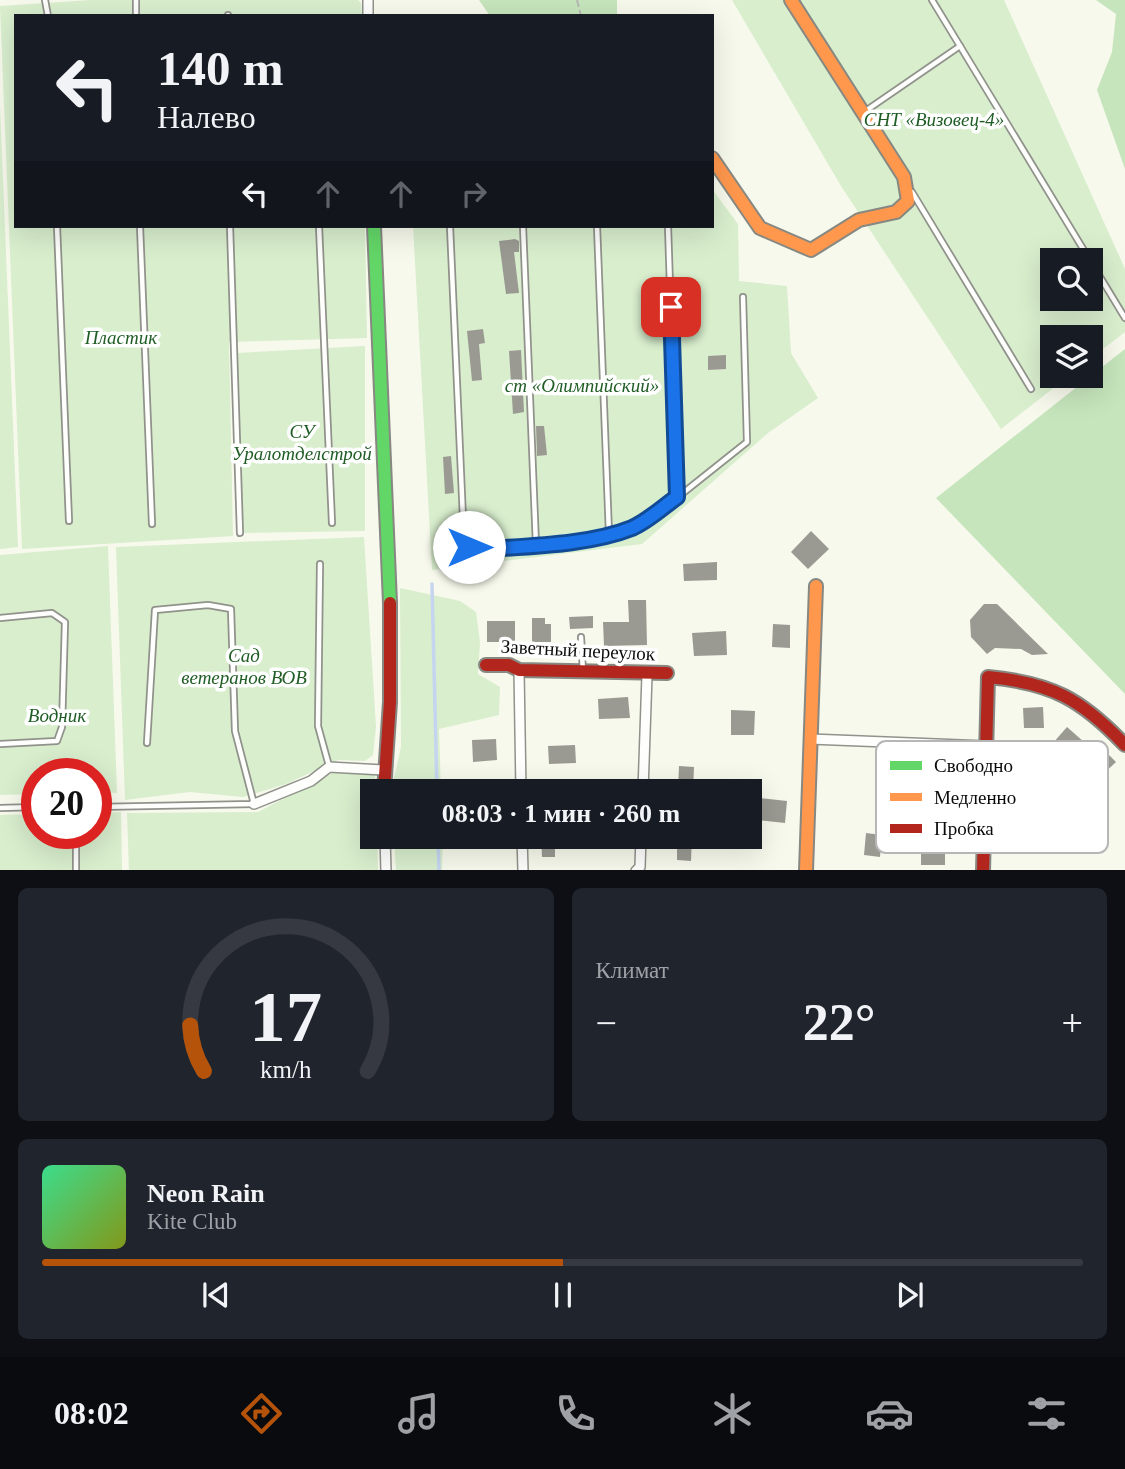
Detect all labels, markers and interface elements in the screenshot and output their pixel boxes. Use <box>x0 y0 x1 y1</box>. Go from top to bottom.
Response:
text: 140 m <box>157 41 284 96</box>
icon: left <box>42 42 133 133</box>
text: Налево <box>157 99 256 135</box>
park label: СНТ «Визовец-4» <box>864 109 1004 130</box>
icon: left <box>236 175 274 213</box>
icon: ahead <box>309 175 347 213</box>
icon: ahead <box>382 175 420 213</box>
icon: right <box>455 175 493 213</box>
map controls <box>1040 248 1103 388</box>
button: search <box>1040 248 1103 311</box>
pin <box>641 277 701 337</box>
icon: arrive <box>652 288 690 326</box>
button: layers <box>1040 325 1103 388</box>
park label: Пластик <box>84 327 158 348</box>
park label: ст «Олимпийский» <box>505 375 659 396</box>
park label: СУ Уралотделстрой <box>232 421 372 464</box>
position arrow <box>432 510 506 584</box>
street label: Заветный переулок <box>500 635 656 665</box>
park label: Сад ветеранов ВОВ <box>181 645 307 688</box>
park label: Водник <box>28 705 87 726</box>
legend <box>876 741 1108 853</box>
text: Свободно <box>934 755 1013 776</box>
speed limit sign: 20 <box>21 758 112 849</box>
text: Медленно <box>934 787 1016 808</box>
text: 08:03 · 1 мин · 260 m <box>442 799 680 828</box>
text: Пробка <box>934 818 994 839</box>
text: Климат <box>596 958 669 983</box>
text: 17 <box>249 976 322 1057</box>
text: 22° <box>803 994 876 1051</box>
text: − <box>596 1002 617 1044</box>
text: + <box>1062 1002 1083 1044</box>
text: km/h <box>260 1055 312 1082</box>
text: Neon Rain <box>147 1179 265 1208</box>
text: Kite Club <box>147 1209 237 1234</box>
icon: previous <box>197 1276 235 1314</box>
icon: pause <box>544 1276 582 1314</box>
icon: next <box>891 1276 929 1314</box>
icon: directions <box>237 1389 286 1438</box>
icon: music <box>394 1389 443 1438</box>
icon: phone <box>551 1389 600 1438</box>
icon: climate <box>708 1389 757 1438</box>
icon: car <box>865 1389 914 1438</box>
icon: filters <box>1022 1389 1071 1438</box>
text: 08:02 <box>54 1395 129 1431</box>

